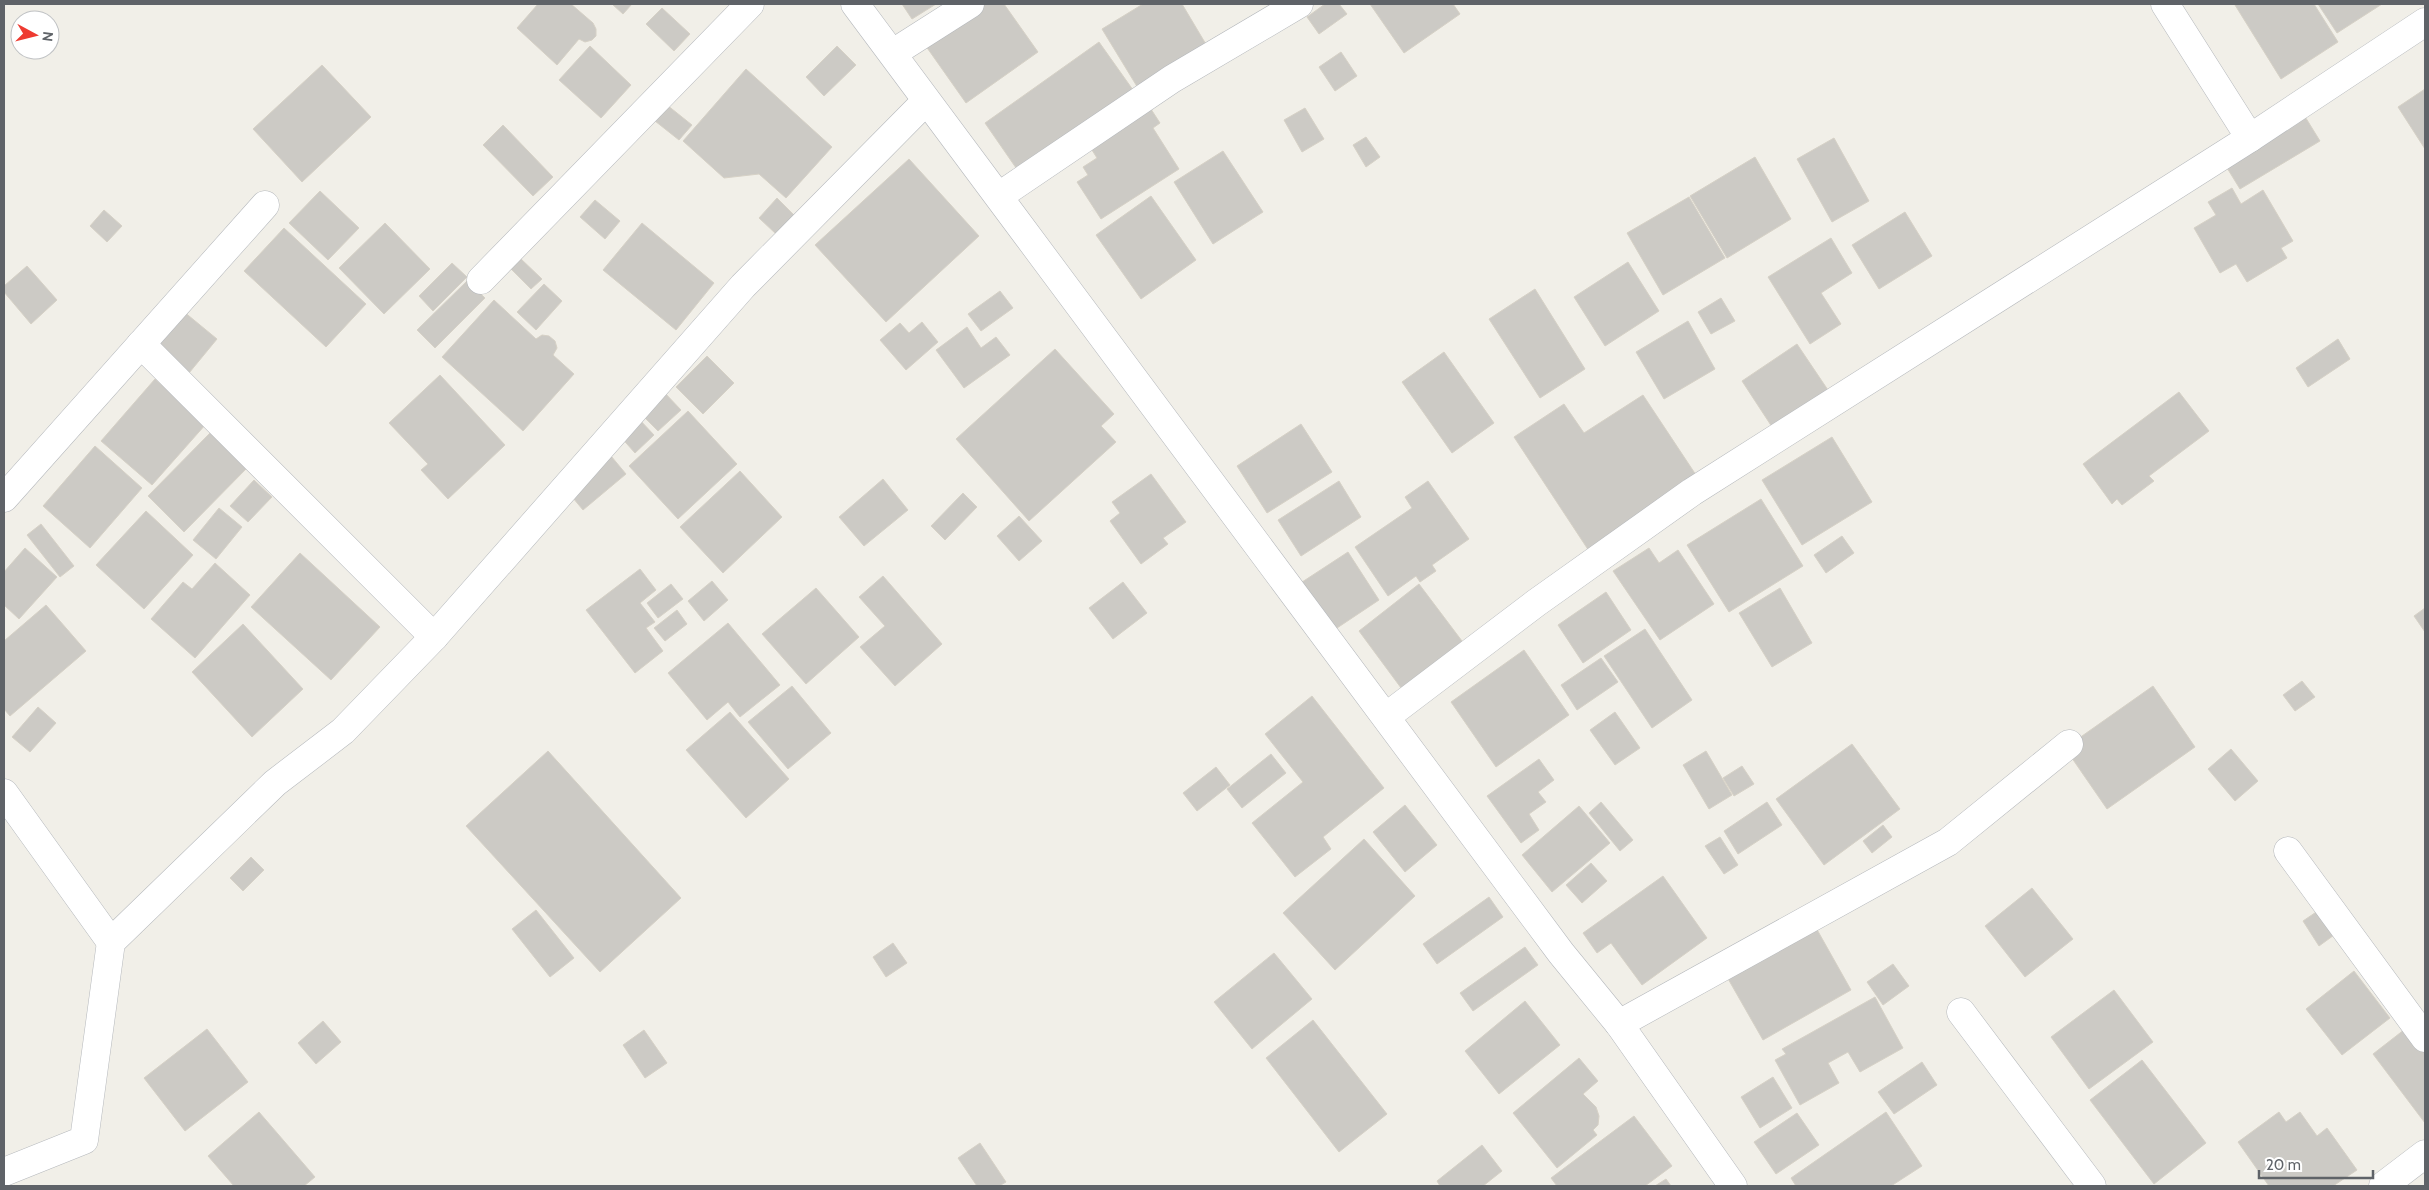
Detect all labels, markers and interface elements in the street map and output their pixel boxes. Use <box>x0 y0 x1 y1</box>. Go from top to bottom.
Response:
north arrow <box>10 10 60 60</box>
text: N <box>38 31 57 43</box>
scale bar <box>2259 1148 2373 1180</box>
text: 20 m <box>2266 1156 2301 1174</box>

